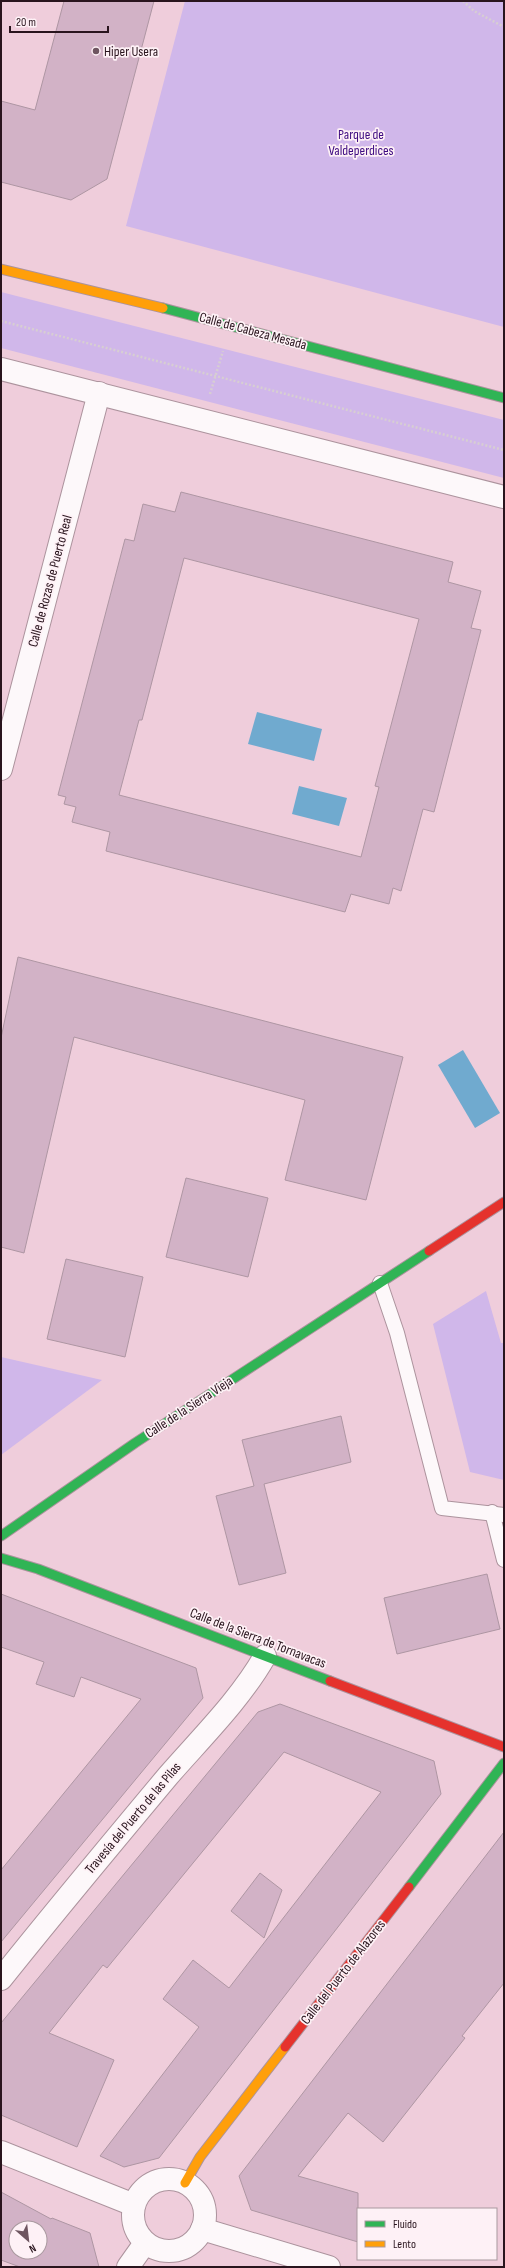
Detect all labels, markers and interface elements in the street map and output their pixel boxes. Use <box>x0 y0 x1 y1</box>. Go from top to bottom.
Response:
scale bar <box>10 8 108 34</box>
text: 20 m <box>16 15 36 30</box>
place label: Hiper Usera <box>104 43 158 60</box>
marker: Hiper Usera <box>91 46 101 56</box>
park label: Parque de Valdeperdices <box>328 126 394 159</box>
street label: Calle de Cabeza Mesada <box>198 309 308 353</box>
street label: Calle de Rozas de Puerto Real <box>24 513 76 649</box>
street label: Calle de la Sierra Vieja <box>142 1372 236 1442</box>
street label: Calle de la Sierra de Tornavacas <box>187 1604 329 1672</box>
street label: Travesía del Puerto de las Pilas <box>81 1759 185 1877</box>
street label: Calle del Puerto de Alazores <box>297 1916 389 2028</box>
legend <box>357 2208 497 2260</box>
text: Fluido <box>393 2217 417 2232</box>
north arrow <box>8 2220 48 2260</box>
text: Lento <box>393 2237 416 2252</box>
text: N <box>27 2241 38 2256</box>

